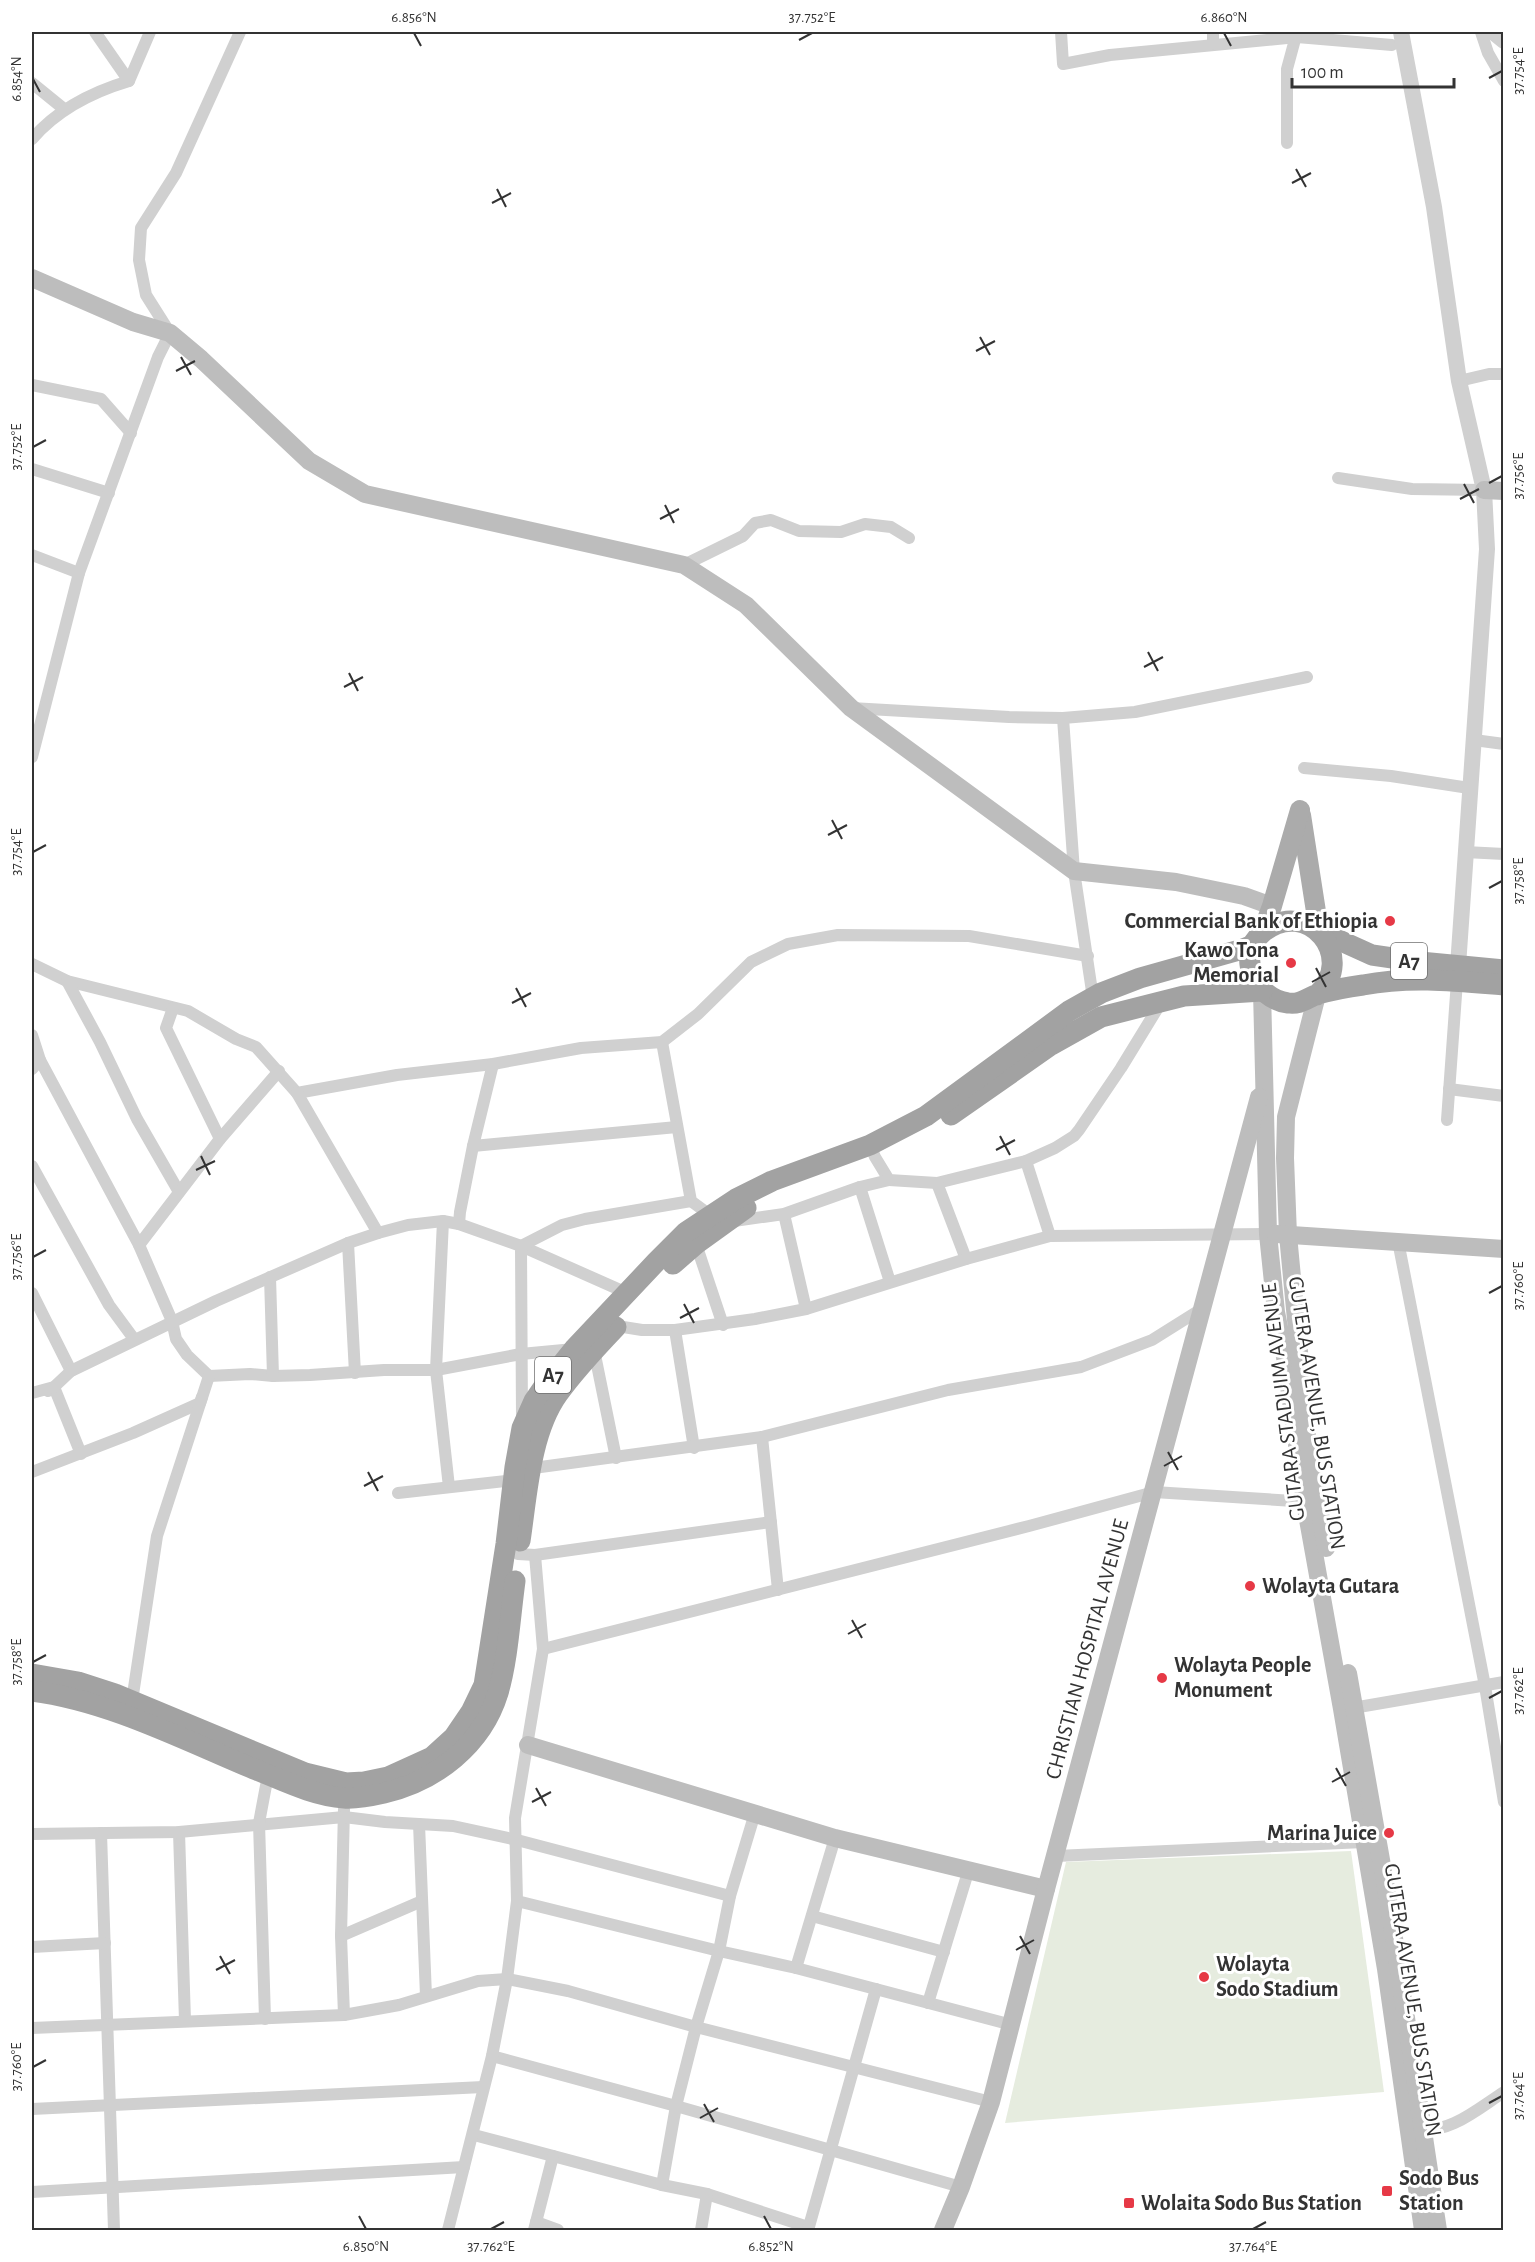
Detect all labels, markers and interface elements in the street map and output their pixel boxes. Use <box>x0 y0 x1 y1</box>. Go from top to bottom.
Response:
text: 6.856°N <box>391 10 437 25</box>
text: 37.752°E <box>789 10 835 25</box>
text: 6.860°N <box>1200 10 1248 25</box>
text: 37.754°E <box>1511 47 1526 95</box>
scale bar <box>1292 51 1454 89</box>
text: 6.854°N <box>9 56 24 102</box>
text: 100 m <box>1301 64 1344 82</box>
text: 37.752°E <box>9 424 24 470</box>
text: 37.756°E <box>1511 452 1526 500</box>
text: 37.754°E <box>9 828 24 876</box>
text: 37.758°E <box>1511 857 1526 905</box>
place label: Commercial Bank of Ethiopia <box>1125 910 1378 932</box>
marker: Commercial Bank of Ethiopia <box>1383 914 1397 928</box>
place label: Kawo Tona Memorial <box>1184 939 1279 986</box>
road number: A7 <box>1391 943 1427 979</box>
marker: Kawo Tona Memorial <box>1284 956 1298 970</box>
text: 37.756°E <box>9 1233 24 1281</box>
text: 37.760°E <box>1511 1262 1526 1310</box>
street label: GUTERA AVENUE, BUS STATION <box>1285 1275 1349 1551</box>
street label: GUTARA STADUIM AVENUE <box>1257 1281 1309 1522</box>
road number: A7 <box>535 1357 571 1393</box>
street label: CHRISTIAN HOSPITAL AVENUE <box>1042 1516 1132 1781</box>
place label: Wolayta Gutara <box>1262 1575 1400 1598</box>
marker: Wolayta Gutara <box>1243 1579 1257 1593</box>
text: 37.758°E <box>9 1638 24 1686</box>
place label: Wolayta People Monument <box>1174 1654 1311 1701</box>
text: 37.762°E <box>1511 1667 1526 1715</box>
marker: Wolayta People Monument <box>1155 1671 1169 1685</box>
place label: Marina Juice <box>1267 1822 1377 1844</box>
marker: Marina Juice <box>1382 1826 1396 1840</box>
street label: GUTERA AVENUE, BUS STATION <box>1381 1862 1445 2138</box>
place label: Wolayta Sodo Stadium <box>1216 1953 1339 2000</box>
marker: Wolayta Sodo Stadium <box>1197 1970 1211 1984</box>
text: 37.760°E <box>9 2043 24 2091</box>
text: 37.764°E <box>1511 2072 1526 2120</box>
place label: Sodo Bus Station <box>1399 2167 1479 2214</box>
marker: Sodo Bus Station <box>1380 2184 1394 2198</box>
place label: Wolaita Sodo Bus Station <box>1141 2192 1362 2214</box>
marker: Wolaita Sodo Bus Station <box>1122 2196 1136 2210</box>
text: 6.850°N <box>343 2239 389 2254</box>
text: 37.762°E <box>467 2239 515 2254</box>
text: 6.852°N <box>748 2239 794 2254</box>
text: 37.764°E <box>1229 2239 1277 2254</box>

